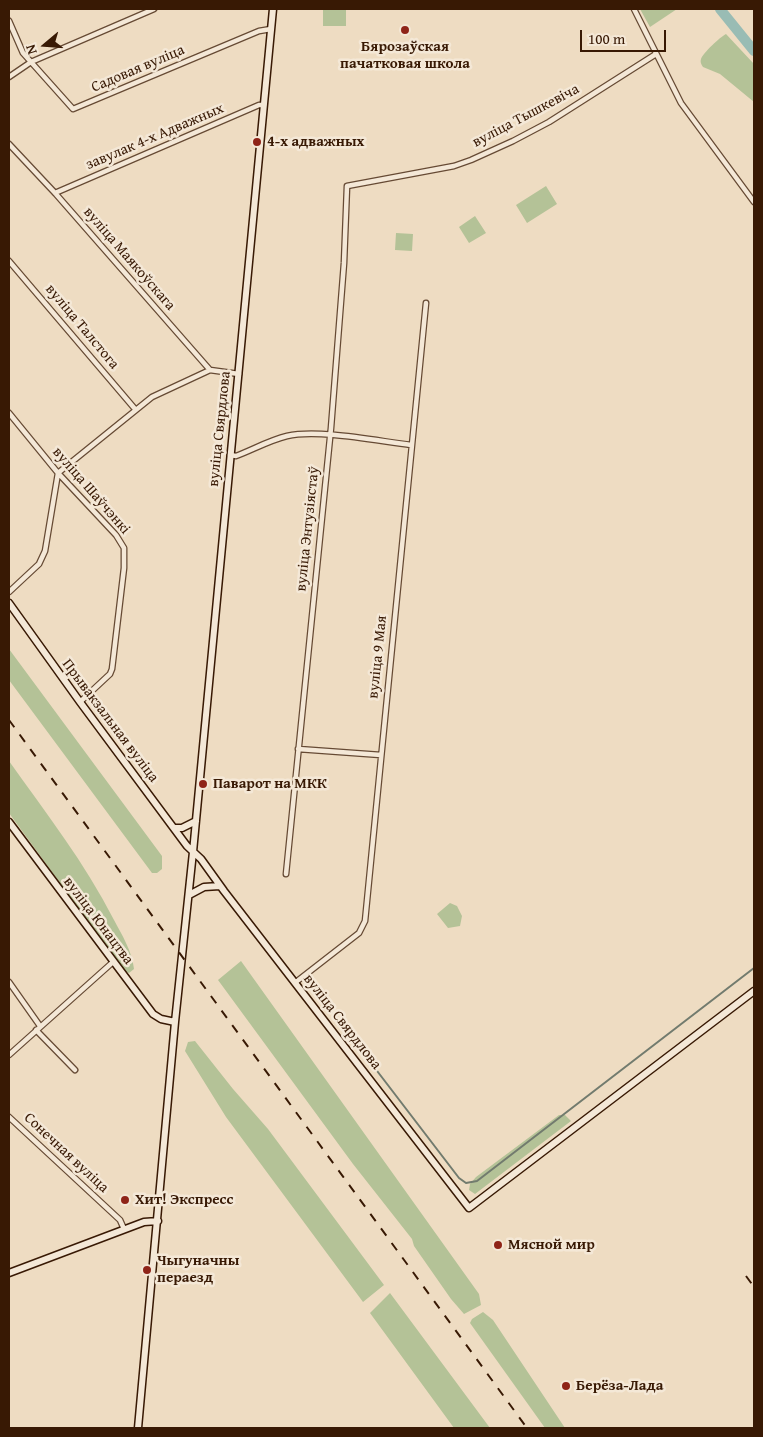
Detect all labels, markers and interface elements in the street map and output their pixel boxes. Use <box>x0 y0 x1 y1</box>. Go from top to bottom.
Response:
north arrow <box>20 20 70 70</box>
scale bar <box>583 20 669 52</box>
marker: Бярозаўская пачатковая школа <box>399 24 411 36</box>
text: 100 m <box>588 28 625 49</box>
place label: Бярозаўская пачатковая школа <box>340 38 470 73</box>
street label: Садовая вуліца <box>89 41 187 97</box>
text: N <box>20 42 42 57</box>
street label: вуліца Тышкевіча <box>470 80 582 152</box>
street label: завулак 4-х Адважных <box>83 100 227 174</box>
place label: 4-х адважных <box>267 133 364 151</box>
marker: 4-х адважных <box>251 136 263 148</box>
street label: вуліца Маякоўскага <box>79 204 179 314</box>
street label: вуліца Талстога <box>41 281 123 373</box>
street label: вуліца Свярдлова <box>205 370 235 488</box>
street label: вуліца Шаўчэнкі <box>48 444 134 538</box>
street label: вуліца Энтузіястаў <box>292 466 324 592</box>
street label: вуліца 9 Мая <box>365 615 391 699</box>
street label: Прывакзальная вуліца <box>58 656 162 786</box>
place label: Паварот на МКК <box>213 775 327 793</box>
marker: Паварот на МКК <box>197 778 209 790</box>
street label: вуліца Юнацтва <box>59 874 137 968</box>
street label: вуліца Свярдлова <box>299 971 385 1073</box>
street label: Сонечная вуліца <box>20 1109 112 1197</box>
place label: Хит! Экспресс <box>135 1191 233 1209</box>
marker: Хит! Экспресс <box>119 1194 131 1206</box>
place label: Мясной мир <box>508 1236 595 1254</box>
marker: Мясной мир <box>492 1239 504 1251</box>
place label: Чыгуначны пераезд <box>157 1252 239 1287</box>
marker: Чыгуначны пераезд <box>141 1264 153 1276</box>
place label: Берёза-Лада <box>576 1377 663 1395</box>
marker: Берёза-Лада <box>560 1380 572 1392</box>

